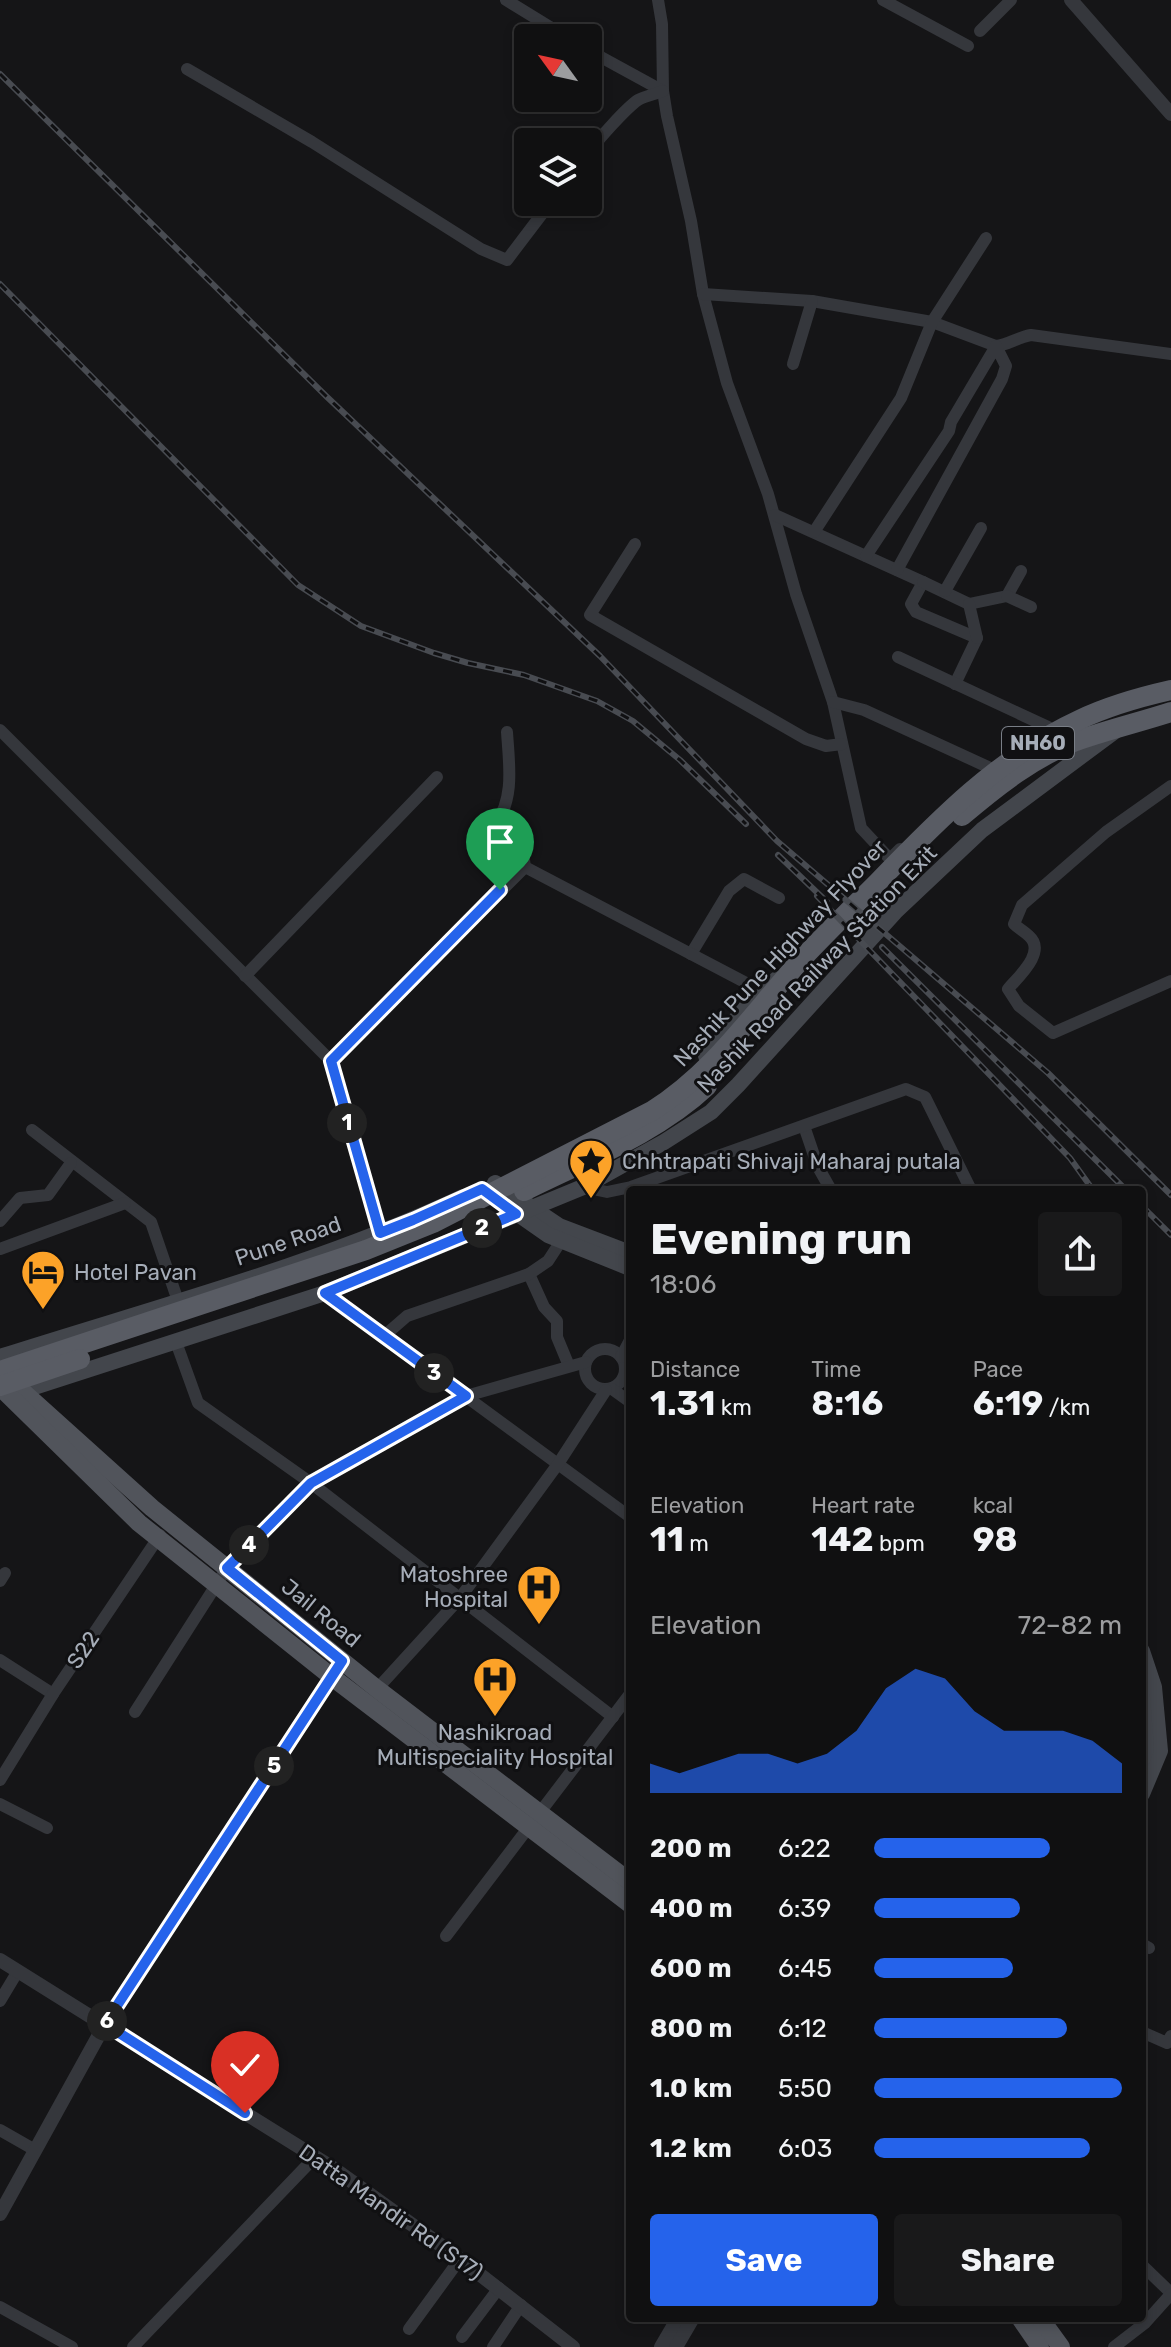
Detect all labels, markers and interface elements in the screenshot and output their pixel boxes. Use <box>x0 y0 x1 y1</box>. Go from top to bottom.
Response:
north arrow <box>514 24 602 112</box>
map controls <box>514 24 602 216</box>
button: layers <box>514 128 602 216</box>
road number: NH60 <box>1002 727 1074 759</box>
pin <box>466 808 534 890</box>
icon: arrive <box>478 820 522 864</box>
street label: Nashik Pune Highway Flyover <box>668 833 893 1072</box>
street label: Nashik Road Railway Station Exit <box>691 839 943 1098</box>
pin: 1 <box>327 1103 367 1143</box>
text: 1 <box>342 1109 352 1136</box>
place icon: Chhtrapati Shivaji Maharaj putala <box>567 1137 615 1200</box>
place label: Chhtrapati Shivaji Maharaj putala <box>622 1148 961 1175</box>
pin: 2 <box>462 1208 502 1248</box>
street label: Pune Road <box>231 1210 345 1272</box>
button: share <box>1038 1212 1122 1296</box>
text: Evening run <box>650 1213 912 1265</box>
text: 2 <box>475 1214 489 1241</box>
hotel icon: Hotel Pavan <box>19 1248 67 1311</box>
place label: Hotel Pavan <box>74 1259 197 1286</box>
text: 18:06 <box>650 1269 717 1300</box>
pin: 3 <box>414 1353 454 1393</box>
text: Distance <box>650 1356 740 1383</box>
text: Time <box>811 1356 861 1383</box>
text: Pace <box>973 1356 1023 1383</box>
text: 3 <box>427 1359 441 1386</box>
text: 1.31 <box>650 1383 715 1424</box>
text: 8:16 <box>811 1383 883 1424</box>
text: 6:19 <box>973 1383 1043 1424</box>
text: km <box>715 1394 752 1421</box>
text: /km <box>1043 1394 1090 1421</box>
text: Elevation <box>650 1492 744 1519</box>
text: Heart rate <box>811 1492 915 1519</box>
text: kcal <box>973 1492 1013 1519</box>
text: 11 <box>650 1519 684 1560</box>
text: 142 <box>811 1519 874 1560</box>
text: 98 <box>973 1519 1017 1560</box>
pin: 4 <box>229 1525 269 1565</box>
text: m <box>684 1530 709 1557</box>
text: bpm <box>874 1530 925 1557</box>
text: 4 <box>241 1531 257 1558</box>
place label: Matoshree Hospital <box>400 1561 508 1613</box>
hospital icon: Matoshree Hospital <box>515 1563 563 1626</box>
street label: Jail Road <box>276 1573 366 1653</box>
text: Elevation <box>650 1610 761 1641</box>
text: 72–82 m <box>1018 1610 1122 1641</box>
street label: S22 <box>61 1626 105 1674</box>
hospital icon: Nashikroad Multispeciality Hospital <box>471 1655 519 1718</box>
place label: Nashikroad Multispeciality Hospital <box>377 1719 613 1771</box>
pin: 5 <box>254 1746 294 1786</box>
text: 5 <box>267 1752 281 1779</box>
text: 200 m <box>650 1833 732 1864</box>
text: 6:22 <box>778 1833 831 1864</box>
text: 400 m <box>650 1893 732 1924</box>
text: 6:39 <box>778 1893 831 1924</box>
text: 600 m <box>650 1953 732 1984</box>
text: 6:45 <box>778 1953 832 1984</box>
pin: 6 <box>87 2001 127 2041</box>
text: 6 <box>100 2007 114 2034</box>
text: 800 m <box>650 2013 732 2044</box>
text: 6:12 <box>778 2013 827 2044</box>
pin <box>211 2031 279 2113</box>
icon: check <box>223 2043 267 2087</box>
text: 1.0 km <box>650 2073 732 2104</box>
text: 5:50 <box>778 2073 832 2104</box>
text: 1.2 km <box>650 2133 732 2164</box>
text: 6:03 <box>778 2133 832 2164</box>
street label: Datta Mandir Rd (S17) <box>294 2138 488 2286</box>
button: Save <box>650 2214 878 2306</box>
button: Share <box>894 2214 1122 2306</box>

